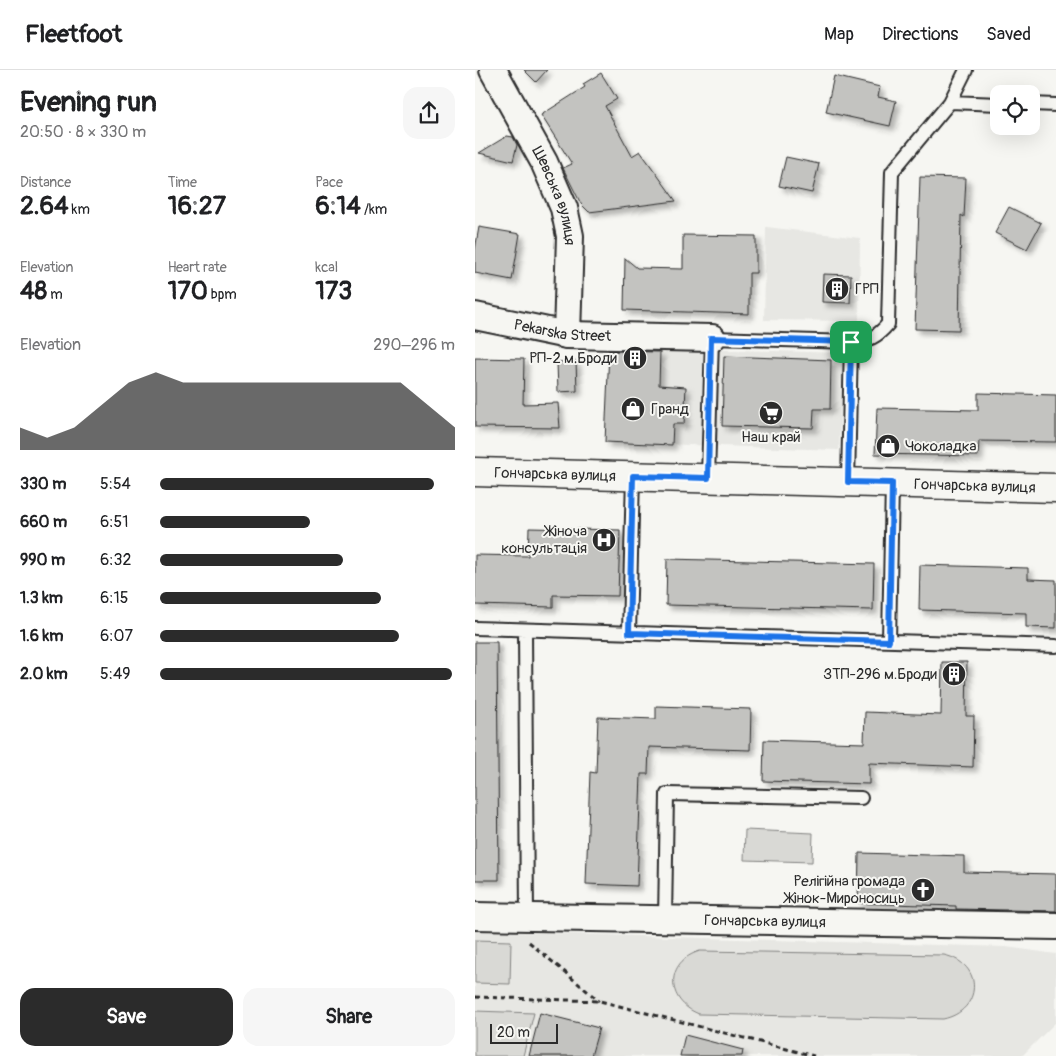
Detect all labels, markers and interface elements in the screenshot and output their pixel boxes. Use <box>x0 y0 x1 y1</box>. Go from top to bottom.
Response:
text: Fleetfoot <box>25 20 122 49</box>
text: Map <box>824 23 854 46</box>
text: Directions <box>882 23 958 46</box>
text: Saved <box>986 23 1031 46</box>
text: Evening run <box>20 85 157 120</box>
map controls <box>990 85 1040 135</box>
button: locate <box>990 85 1040 135</box>
button: share <box>403 87 455 139</box>
text: 20:50 · 8 × 330 m <box>20 122 146 142</box>
street label: Шевська вулиця <box>527 143 579 246</box>
text: Distance <box>20 174 71 191</box>
text: Time <box>168 174 197 191</box>
text: Pace <box>315 174 343 191</box>
text: 2.64 <box>20 191 69 222</box>
text: 16:27 <box>168 191 226 222</box>
text: 6:14 <box>315 191 361 222</box>
text: km <box>69 201 90 218</box>
text: /km <box>361 201 387 218</box>
text: Elevation <box>20 259 73 276</box>
text: Heart rate <box>168 259 227 276</box>
text: kcal <box>315 259 338 276</box>
text: 48 <box>20 276 47 307</box>
text: 170 <box>168 276 208 307</box>
text: 173 <box>315 276 352 307</box>
building icon: ГРП <box>824 276 850 302</box>
place label: ГРП <box>855 280 879 299</box>
text: m <box>47 286 63 303</box>
text: bpm <box>208 286 237 303</box>
street label: Pekarska Street <box>512 315 612 346</box>
pin <box>830 321 872 363</box>
icon: arrive <box>837 328 865 356</box>
text: Elevation <box>20 335 81 355</box>
text: 290–296 m <box>373 335 455 355</box>
building icon: РП-2 м.Броди <box>622 345 648 371</box>
place label: РП-2 м.Броди <box>530 349 617 368</box>
shop icon: Гранд <box>620 396 646 422</box>
place label: Гранд <box>651 400 689 419</box>
supermarket icon: Наш край <box>758 400 784 426</box>
place label: Наш край <box>741 428 801 447</box>
shop icon: Чоколадка <box>875 433 901 459</box>
place label: Чоколадка <box>905 437 976 456</box>
street label: Гончарська вулиця <box>494 464 616 486</box>
text: 330 m <box>20 474 66 494</box>
text: 5:54 <box>100 474 131 494</box>
street label: Гончарська вулиця <box>914 475 1036 497</box>
text: 660 m <box>20 512 67 532</box>
text: 6:51 <box>100 512 129 532</box>
place label: Жіноча консультація <box>501 522 587 558</box>
hospital icon: Жіноча консультація <box>591 527 617 553</box>
text: 990 m <box>20 550 65 570</box>
text: 6:32 <box>100 550 131 570</box>
text: 1.3 km <box>20 588 63 608</box>
text: 6:15 <box>100 588 129 608</box>
text: 1.6 km <box>20 626 63 646</box>
text: 6:07 <box>100 626 133 646</box>
building icon: ЗТП-296 м.Броди <box>941 661 967 687</box>
text: 2.0 km <box>20 664 68 684</box>
text: 5:49 <box>100 664 130 684</box>
place label: ЗТП-296 м.Броди <box>823 665 937 684</box>
place label: Релігійна громада Жінок-Мироносиць <box>783 872 905 908</box>
church icon: Релігійна громада Жінок-Мироносиць <box>910 877 936 903</box>
street label: Гончарська вулиця <box>704 911 826 932</box>
button: Save <box>20 988 233 1046</box>
button: Share <box>243 988 455 1046</box>
scale bar <box>490 1021 557 1044</box>
text: 20 m <box>497 1024 530 1041</box>

